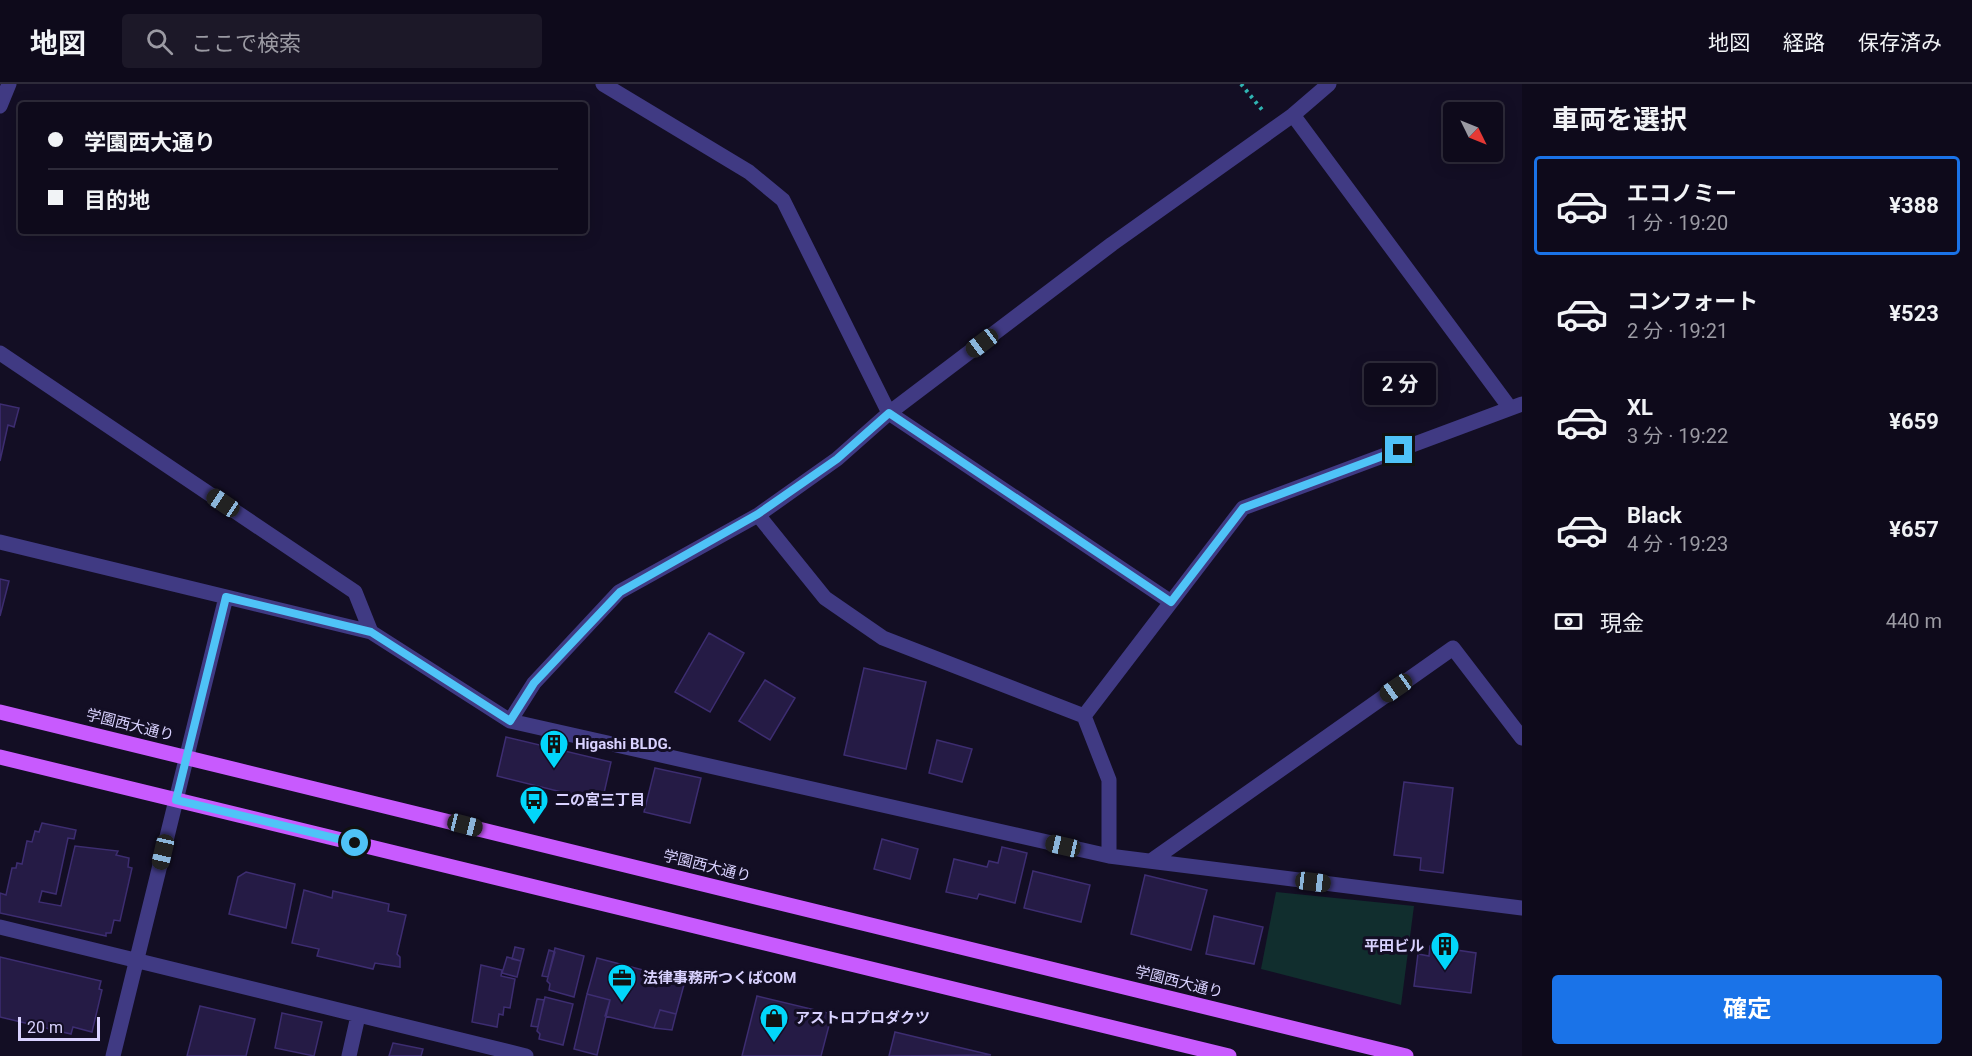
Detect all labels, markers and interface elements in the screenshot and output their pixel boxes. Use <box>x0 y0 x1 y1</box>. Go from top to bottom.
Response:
search box <box>122 14 542 68</box>
icon: search <box>143 25 176 58</box>
text: 地図 <box>30 27 86 60</box>
text: ここで検索 <box>191 31 301 56</box>
text: 地図 <box>1708 31 1750 55</box>
text: 経路 <box>1783 31 1825 55</box>
text: 保存済み <box>1858 31 1942 55</box>
north arrow <box>1443 102 1503 162</box>
map controls <box>1443 102 1503 162</box>
text: 車両を選択 <box>1552 104 1687 136</box>
text: 学園西大通り <box>84 130 216 155</box>
icon: car <box>1555 179 1609 233</box>
text: エコノミー <box>1627 181 1737 206</box>
text: 目的地 <box>84 188 150 213</box>
text: ¥388 <box>1889 193 1939 218</box>
text: 1 分 · 19:20 <box>1627 211 1728 235</box>
icon: car <box>1555 287 1609 341</box>
text: コンフォート <box>1627 289 1758 314</box>
text: ¥523 <box>1889 301 1939 326</box>
text: 2 分 · 19:21 <box>1627 319 1728 343</box>
car <box>962 325 1002 361</box>
callout: 2 分 <box>1363 363 1435 405</box>
text: 2 分 <box>1382 372 1418 396</box>
icon: car <box>1555 395 1609 449</box>
text: XL <box>1627 395 1653 420</box>
text: ¥659 <box>1889 409 1939 434</box>
text: 3 分 · 19:22 <box>1627 424 1728 448</box>
route end <box>1385 436 1412 463</box>
car <box>203 485 243 521</box>
icon: car <box>1555 503 1609 557</box>
text: Black <box>1627 503 1682 528</box>
text: ¥657 <box>1889 517 1939 542</box>
text: 4 分 · 19:23 <box>1627 532 1728 556</box>
icon: cash <box>1552 605 1585 638</box>
text: 440 m <box>1886 609 1942 633</box>
text: 現金 <box>1600 611 1644 636</box>
car <box>1376 670 1416 706</box>
street label: 学園西大通り <box>84 705 176 745</box>
building icon: Higashi BLDG. <box>538 728 570 770</box>
place label: Higashi BLDG. <box>575 735 672 753</box>
bus stop icon: 二の宮三丁目 <box>518 784 550 826</box>
place label: 二の宮三丁目 <box>555 791 645 809</box>
car <box>445 812 485 838</box>
route start <box>341 829 368 856</box>
car <box>150 832 176 872</box>
car <box>1043 833 1083 859</box>
street label: 学園西大通り <box>661 846 753 886</box>
car <box>1294 871 1332 893</box>
building icon: 平田ビル <box>1429 930 1461 972</box>
place label: 平田ビル <box>1364 937 1424 955</box>
office icon: 法律事務所つくばCOM <box>606 962 638 1004</box>
street label: 学園西大通り <box>1133 962 1225 1002</box>
place label: 法律事務所つくばCOM <box>643 969 796 987</box>
button: 確定 <box>1552 975 1942 1044</box>
shop icon: アストロプロダクツ <box>758 1002 790 1044</box>
place label: アストロプロダクツ <box>795 1009 930 1027</box>
scale bar <box>18 1014 100 1042</box>
text: 20 m <box>27 1018 63 1037</box>

